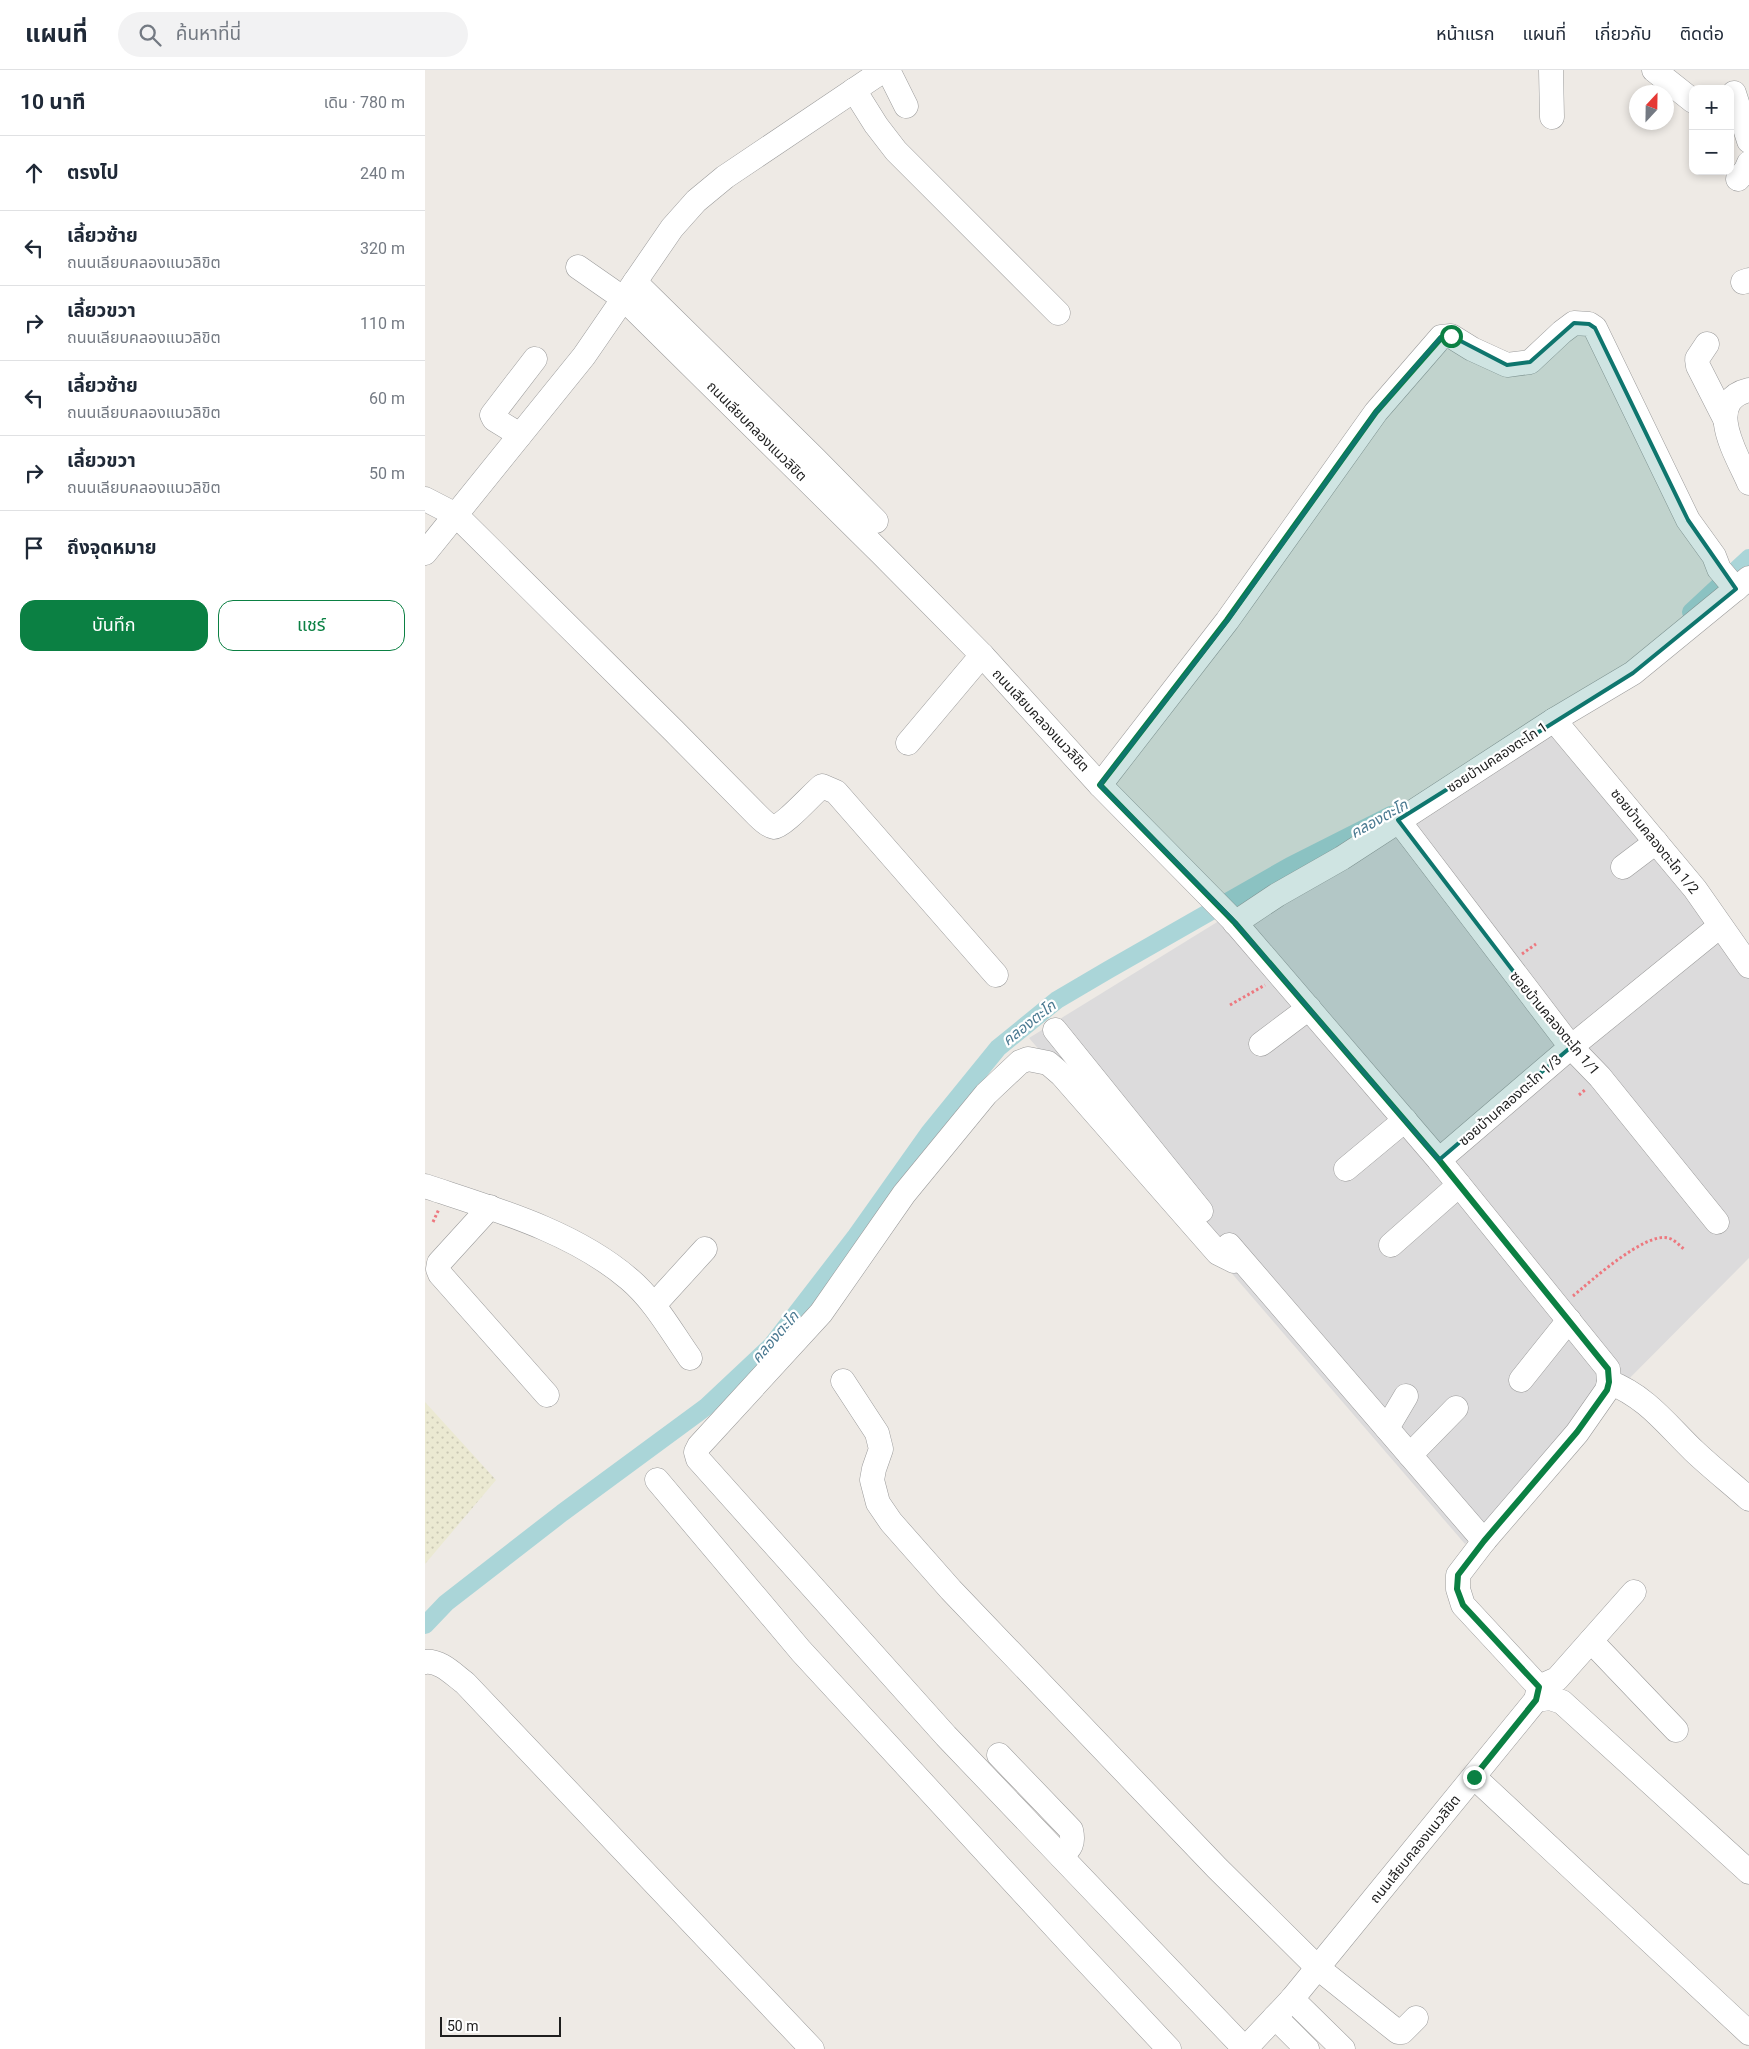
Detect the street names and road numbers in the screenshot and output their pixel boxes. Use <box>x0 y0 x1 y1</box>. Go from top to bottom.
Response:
street label: ถนนเลียบคลองแนวลิขิต <box>704 378 810 484</box>
street label: ถนนเลียบคลองแนวลิขิต <box>989 665 1093 775</box>
street label: ซอยบ้านคลองตะโก 1 <box>1444 719 1550 795</box>
street label: ซอยบ้านคลองตะโก 1/2 <box>1608 785 1702 897</box>
street label: ซอยบ้านคลองตะโก 1/1 <box>1507 968 1603 1078</box>
street label: ซอยบ้านคลองตะโก 1/3 <box>1456 1051 1564 1149</box>
street label: ถนนเลียบคลองแนวลิขิต <box>1366 1792 1464 1906</box>

